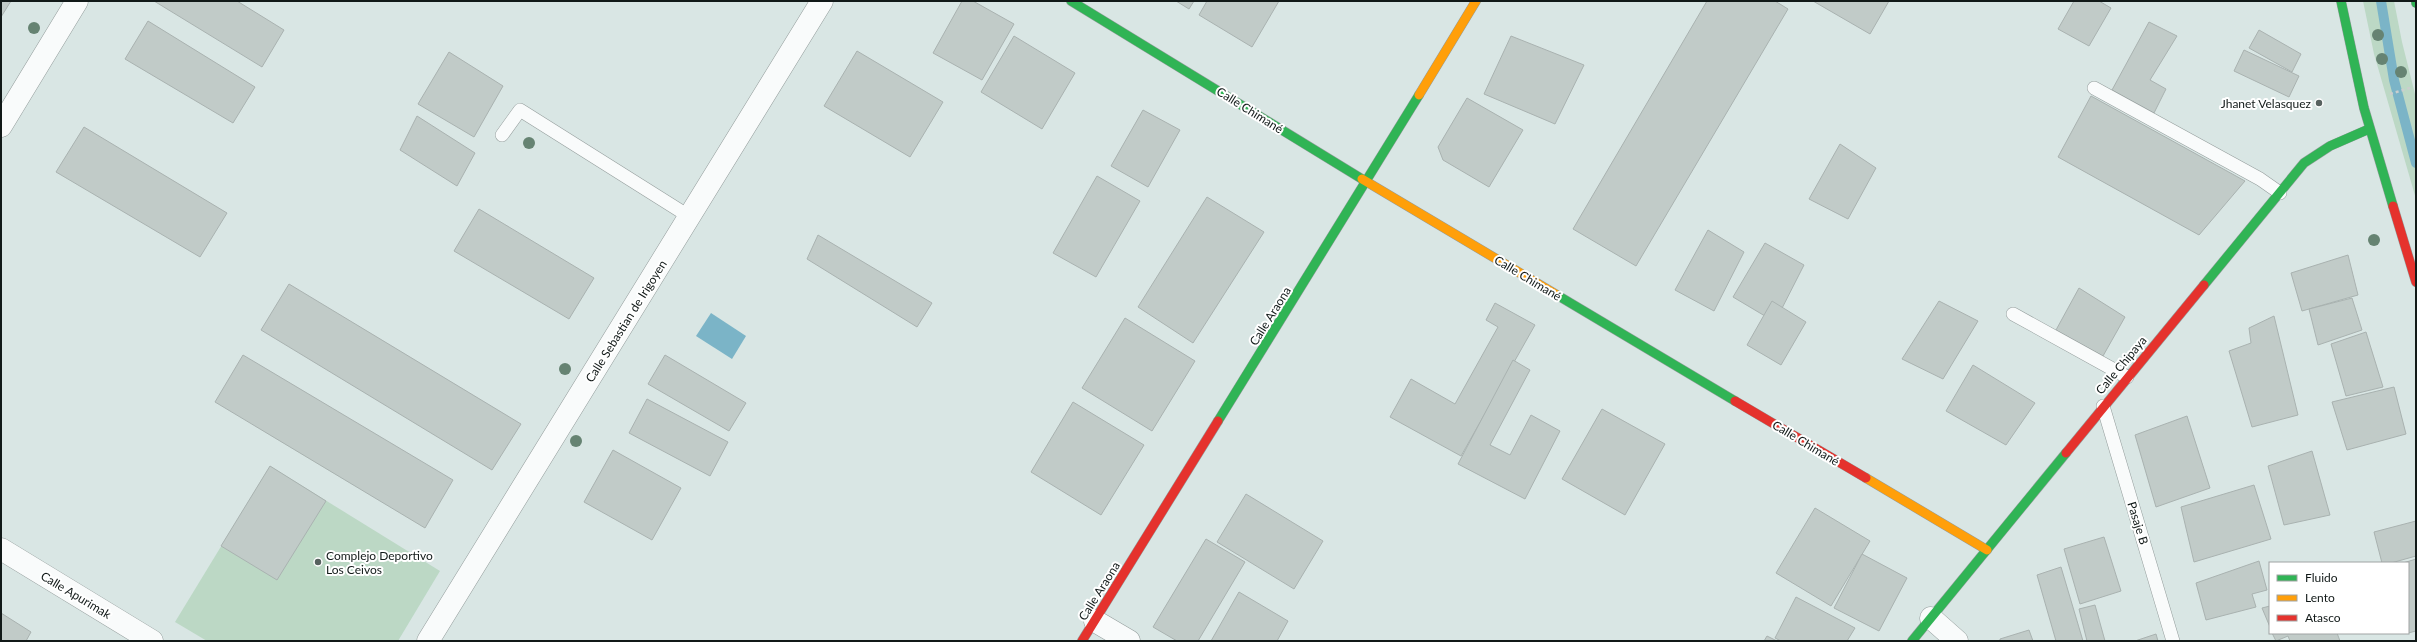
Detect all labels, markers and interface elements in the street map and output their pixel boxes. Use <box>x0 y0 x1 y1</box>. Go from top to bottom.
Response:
street label: Calle Chimané <box>1214 84 1286 136</box>
place label: Jhanet Velasquez <box>2221 96 2312 111</box>
marker: Jhanet Velasquez <box>2314 98 2324 108</box>
street label: Calle Chimané <box>1492 252 1564 304</box>
street label: Calle Sebastian de Irigoyen <box>582 257 670 385</box>
street label: Calle Araona <box>1246 284 1294 348</box>
street label: Calle Chipaya <box>2092 333 2150 397</box>
street label: Calle Chimané <box>1770 417 1842 469</box>
street label: Pasaje B <box>2124 500 2152 547</box>
place label: Complejo Deportivo Los Ceivos <box>326 548 433 577</box>
marker: Complejo Deportivo Los Ceivos <box>313 557 323 567</box>
street label: Calle Araona <box>1075 559 1123 623</box>
legend <box>2269 562 2409 634</box>
street label: Calle Apurimak <box>38 568 115 622</box>
text: Fluido <box>2305 570 2338 585</box>
text: Lento <box>2305 590 2335 605</box>
text: Atasco <box>2305 610 2341 625</box>

